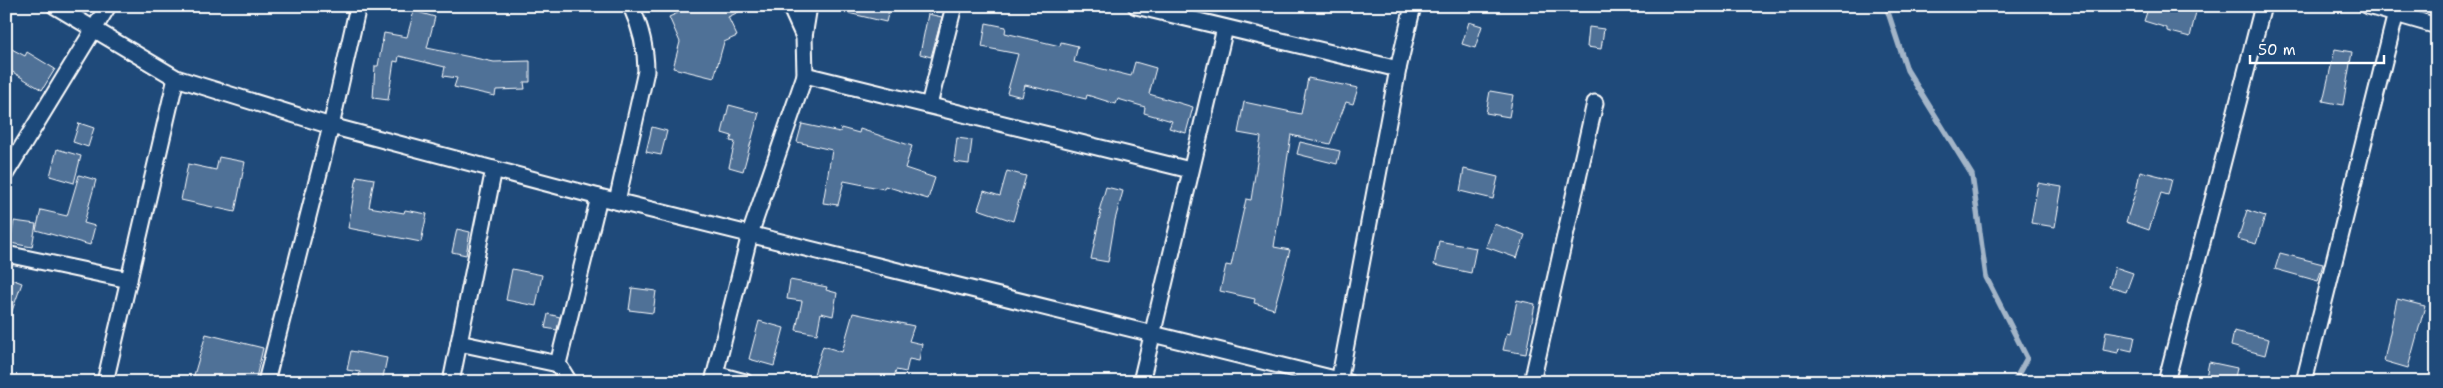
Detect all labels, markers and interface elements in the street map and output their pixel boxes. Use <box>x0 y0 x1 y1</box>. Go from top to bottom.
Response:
scale bar <box>2250 32 2384 64</box>
text: 50 m <box>2258 40 2296 60</box>

